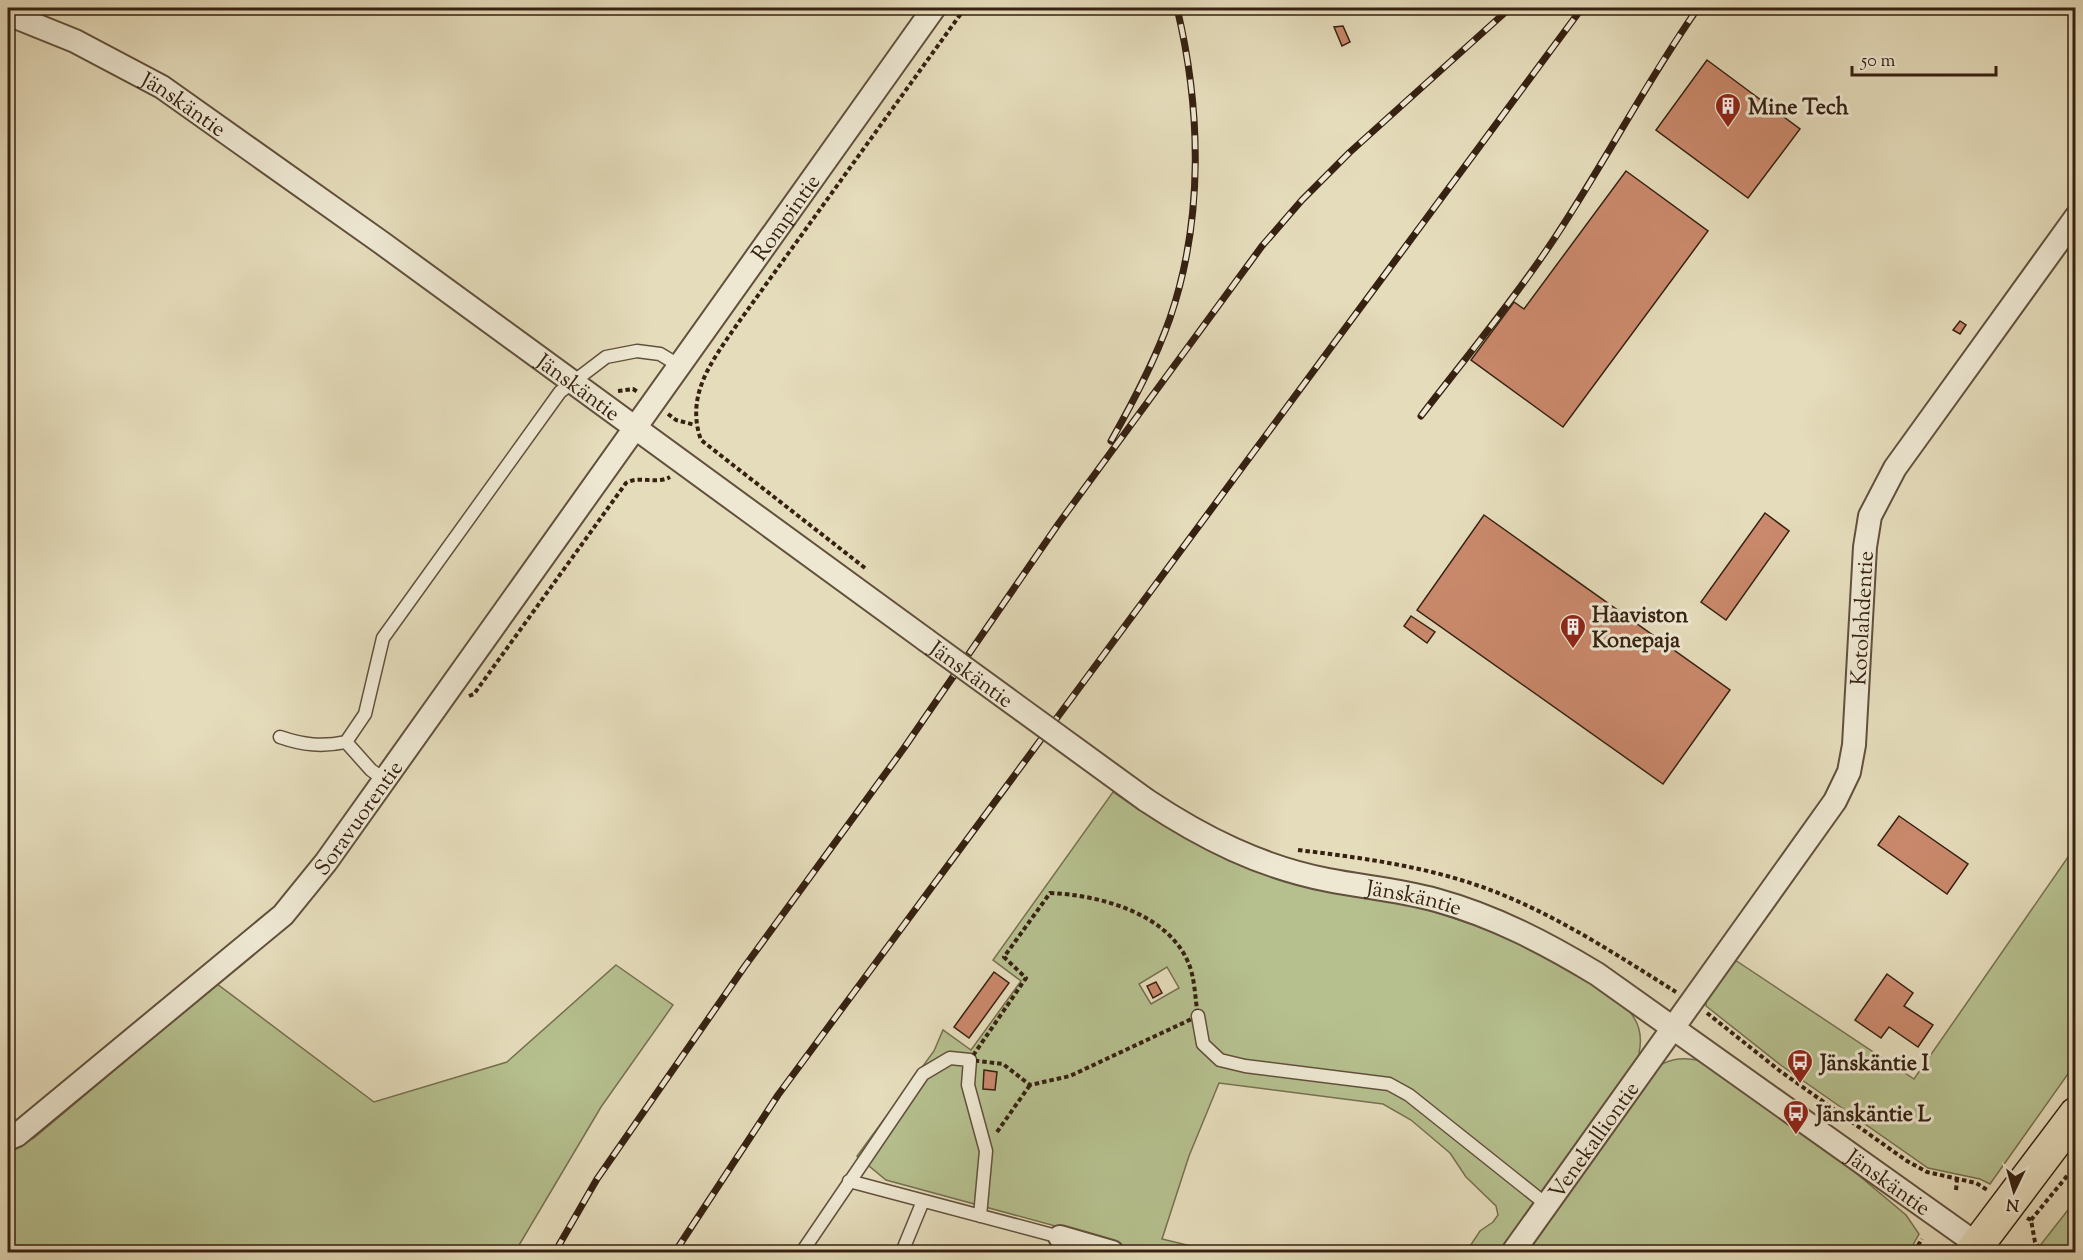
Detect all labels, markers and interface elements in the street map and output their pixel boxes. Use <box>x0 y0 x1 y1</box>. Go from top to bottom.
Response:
scale bar <box>1852 39 1996 77</box>
text: 50 m <box>1860 49 1896 75</box>
street label: Jänskäntie <box>133 65 231 146</box>
building icon: Mine Tech <box>1713 91 1743 129</box>
place label: Mine Tech <box>1748 93 1849 125</box>
street label: Rompintie <box>745 169 830 269</box>
street label: Jänskäntie <box>528 347 626 431</box>
street label: Kotolahdentie <box>1844 550 1884 686</box>
place label: Haaviston Konepaja <box>1592 601 1688 658</box>
building icon: Haaviston Konepaja <box>1558 612 1588 650</box>
street label: Jänskäntie <box>921 634 1019 717</box>
street label: Soravuorentie <box>308 755 412 884</box>
street label: Jänskäntie <box>1363 873 1465 926</box>
bus stop icon: Jänskäntie I <box>1785 1047 1815 1085</box>
place label: Jänskäntie I <box>1818 1049 1930 1081</box>
street label: Venekalliontie <box>1542 1076 1649 1207</box>
bus stop icon: Jänskäntie L <box>1781 1098 1811 1136</box>
place label: Jänskäntie L <box>1814 1100 1932 1132</box>
street label: Jänskäntie <box>1838 1142 1936 1225</box>
north arrow <box>1984 1161 2044 1221</box>
text: N <box>2005 1191 2020 1215</box>

